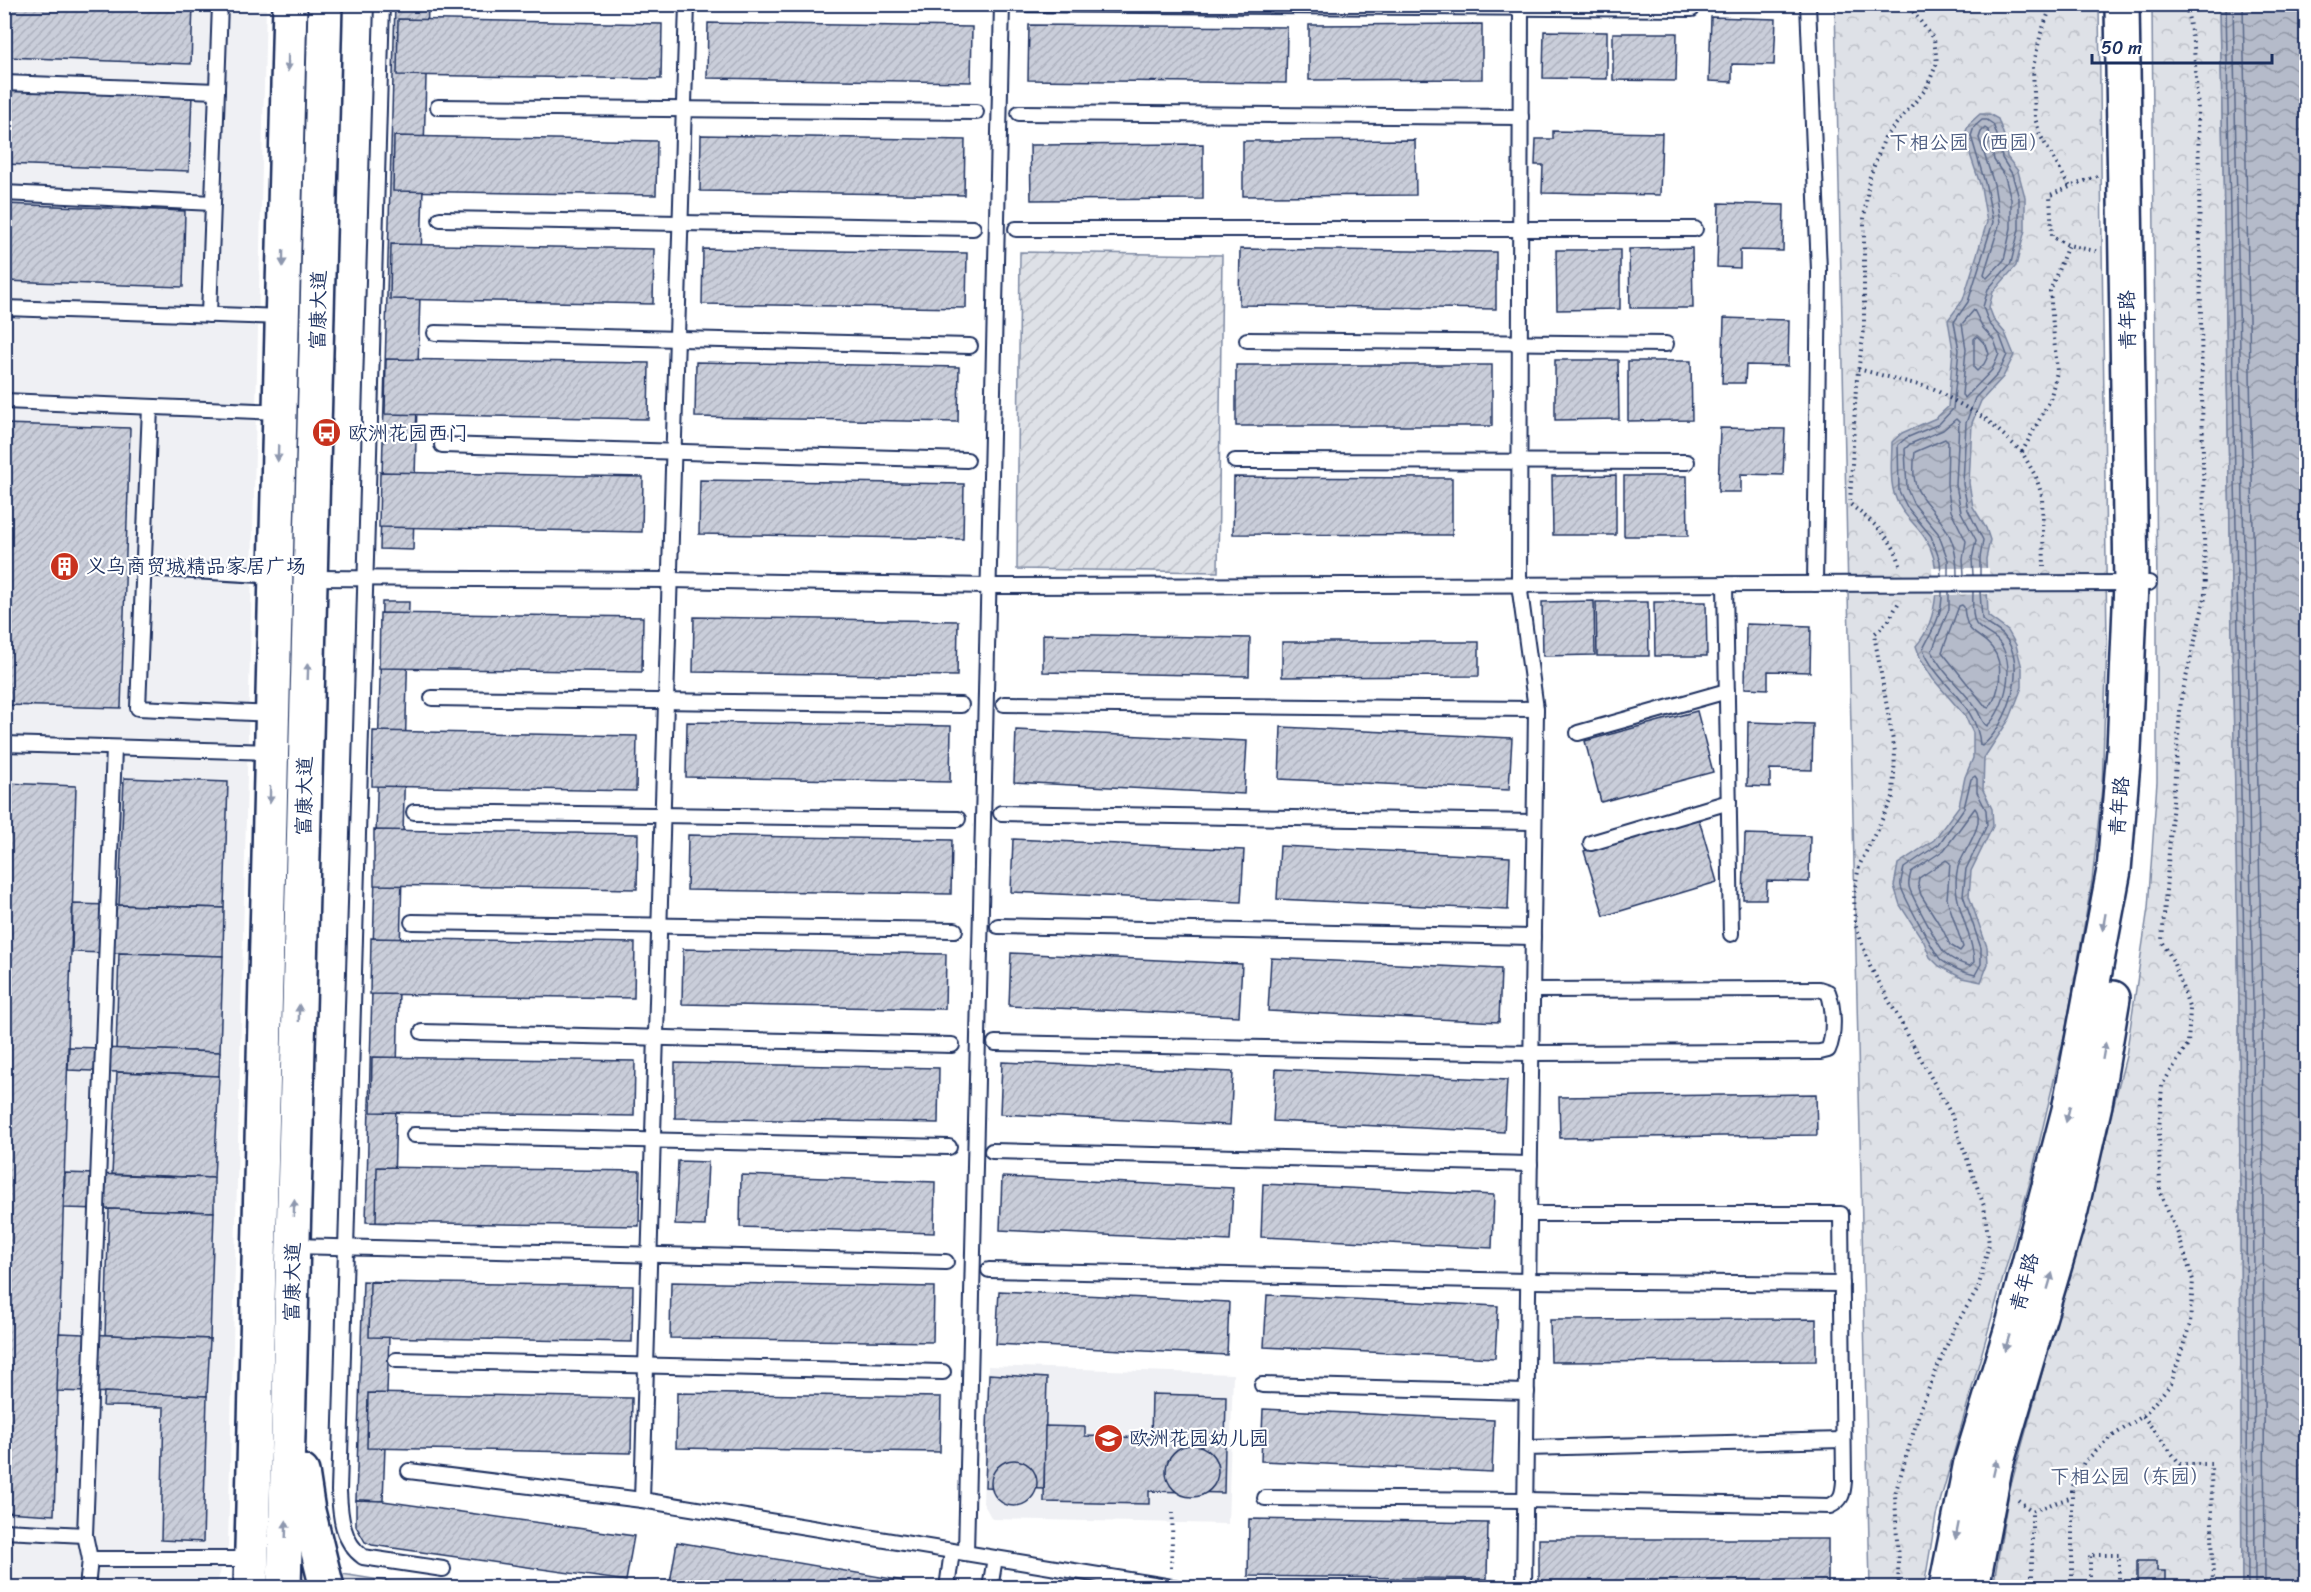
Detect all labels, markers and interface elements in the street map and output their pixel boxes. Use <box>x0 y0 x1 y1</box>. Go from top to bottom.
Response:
scale bar <box>2092 27 2272 65</box>
text: 50 m <box>2101 32 2142 64</box>
one-way arrow <box>283 53 293 72</box>
park label: 下相公园（西园） <box>1889 125 2049 160</box>
one-way arrow <box>278 248 288 267</box>
street label: 富康大道 <box>300 270 337 350</box>
street label: 青年路 <box>2109 289 2146 350</box>
place label: 欧洲花园西门 <box>348 416 468 451</box>
bus stop icon: 欧洲花园西门 <box>311 417 343 449</box>
one-way arrow <box>273 443 283 462</box>
place label: 义乌商贸城精品家居广场 <box>86 549 306 584</box>
building icon: 义乌商贸城精品家居广场 <box>49 550 81 582</box>
one-way arrow <box>303 662 312 681</box>
street label: 富康大道 <box>286 756 323 836</box>
street label: 青年路 <box>2099 774 2140 837</box>
one-way arrow <box>265 785 274 804</box>
one-way arrow <box>2099 913 2108 932</box>
one-way arrow <box>294 1004 304 1023</box>
one-way arrow <box>2100 1041 2109 1060</box>
one-way arrow <box>2063 1105 2072 1124</box>
one-way arrow <box>289 1199 299 1218</box>
street label: 富康大道 <box>274 1242 311 1322</box>
street label: 青年路 <box>2000 1248 2049 1316</box>
one-way arrow <box>2046 1272 2055 1290</box>
one-way arrow <box>2002 1334 2011 1352</box>
place label: 欧洲花园幼儿园 <box>1129 1421 1269 1456</box>
school or university icon: 欧洲花园幼儿园 <box>1092 1422 1124 1454</box>
one-way arrow <box>1991 1459 2001 1477</box>
park label: 下相公园（东园） <box>2050 1459 2210 1494</box>
one-way arrow <box>281 1520 290 1539</box>
one-way arrow <box>1952 1522 1961 1541</box>

